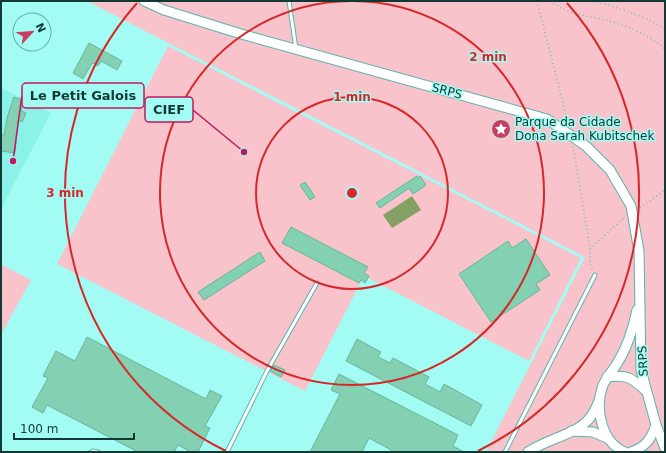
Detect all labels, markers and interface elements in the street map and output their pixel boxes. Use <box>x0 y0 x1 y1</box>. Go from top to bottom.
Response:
north arrow <box>12 12 52 52</box>
text: N <box>33 21 48 35</box>
text: 2 min <box>469 50 507 64</box>
street label: SRPS <box>430 80 464 102</box>
callout: Le Petit Galois <box>22 83 144 108</box>
text: Le Petit Galois <box>30 88 136 103</box>
text: 1 min <box>333 90 371 104</box>
callout: CIEF <box>145 97 193 122</box>
text: CIEF <box>153 102 185 117</box>
place label: Parque da Cidade Dona Sarah Kubitschek <box>515 115 654 143</box>
place icon: Parque da Cidade Dona Sarah Kubitschek <box>490 118 512 140</box>
text: 3 min <box>46 186 84 200</box>
centre of rings <box>345 186 359 200</box>
street label: SRPS <box>635 345 651 377</box>
scale bar <box>14 415 134 441</box>
text: 100 m <box>20 422 58 436</box>

